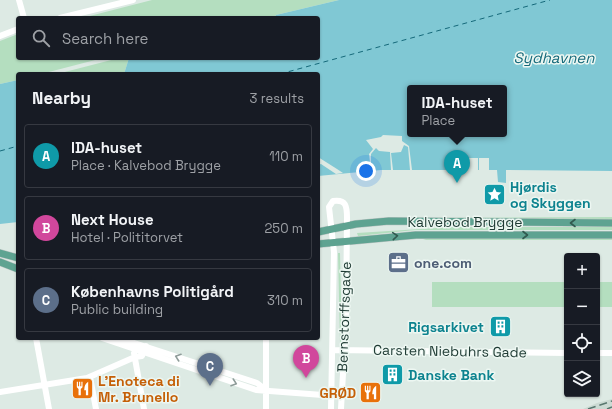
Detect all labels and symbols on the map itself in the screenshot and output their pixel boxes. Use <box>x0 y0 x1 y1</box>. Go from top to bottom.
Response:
water label: Sydhavnen <box>514 48 595 67</box>
pin: A <box>444 150 470 183</box>
your location <box>356 161 376 181</box>
place label: Hjørdis og Skyggen <box>510 178 591 212</box>
place icon: Hjørdis og Skyggen <box>481 182 507 208</box>
street label: Kalvebod Brygge <box>407 213 523 231</box>
one-way arrow <box>570 219 576 227</box>
one-way arrow <box>522 231 528 239</box>
one-way arrow <box>392 232 398 241</box>
office icon: one.com <box>385 250 411 276</box>
place label: one.com <box>414 254 472 272</box>
street label: Bernstorffsgade <box>333 261 355 373</box>
building icon: Rigsarkivet <box>487 314 513 340</box>
place label: Rigsarkivet <box>408 318 484 336</box>
street label: Carsten Niebuhrs Gade <box>373 341 527 361</box>
pin: B <box>293 345 319 378</box>
one-way arrow <box>174 353 181 361</box>
pin: C <box>197 353 223 386</box>
building icon: Danske Bank <box>379 362 405 388</box>
place label: Danske Bank <box>408 366 494 384</box>
place label: L'Enoteca di Mr. Brunello <box>98 372 180 406</box>
restaurant icon: L'Enoteca di Mr. Brunello <box>69 376 95 402</box>
one-way arrow <box>230 378 237 387</box>
restaurant icon: GRØD <box>358 380 384 406</box>
place label: GRØD <box>319 384 356 402</box>

